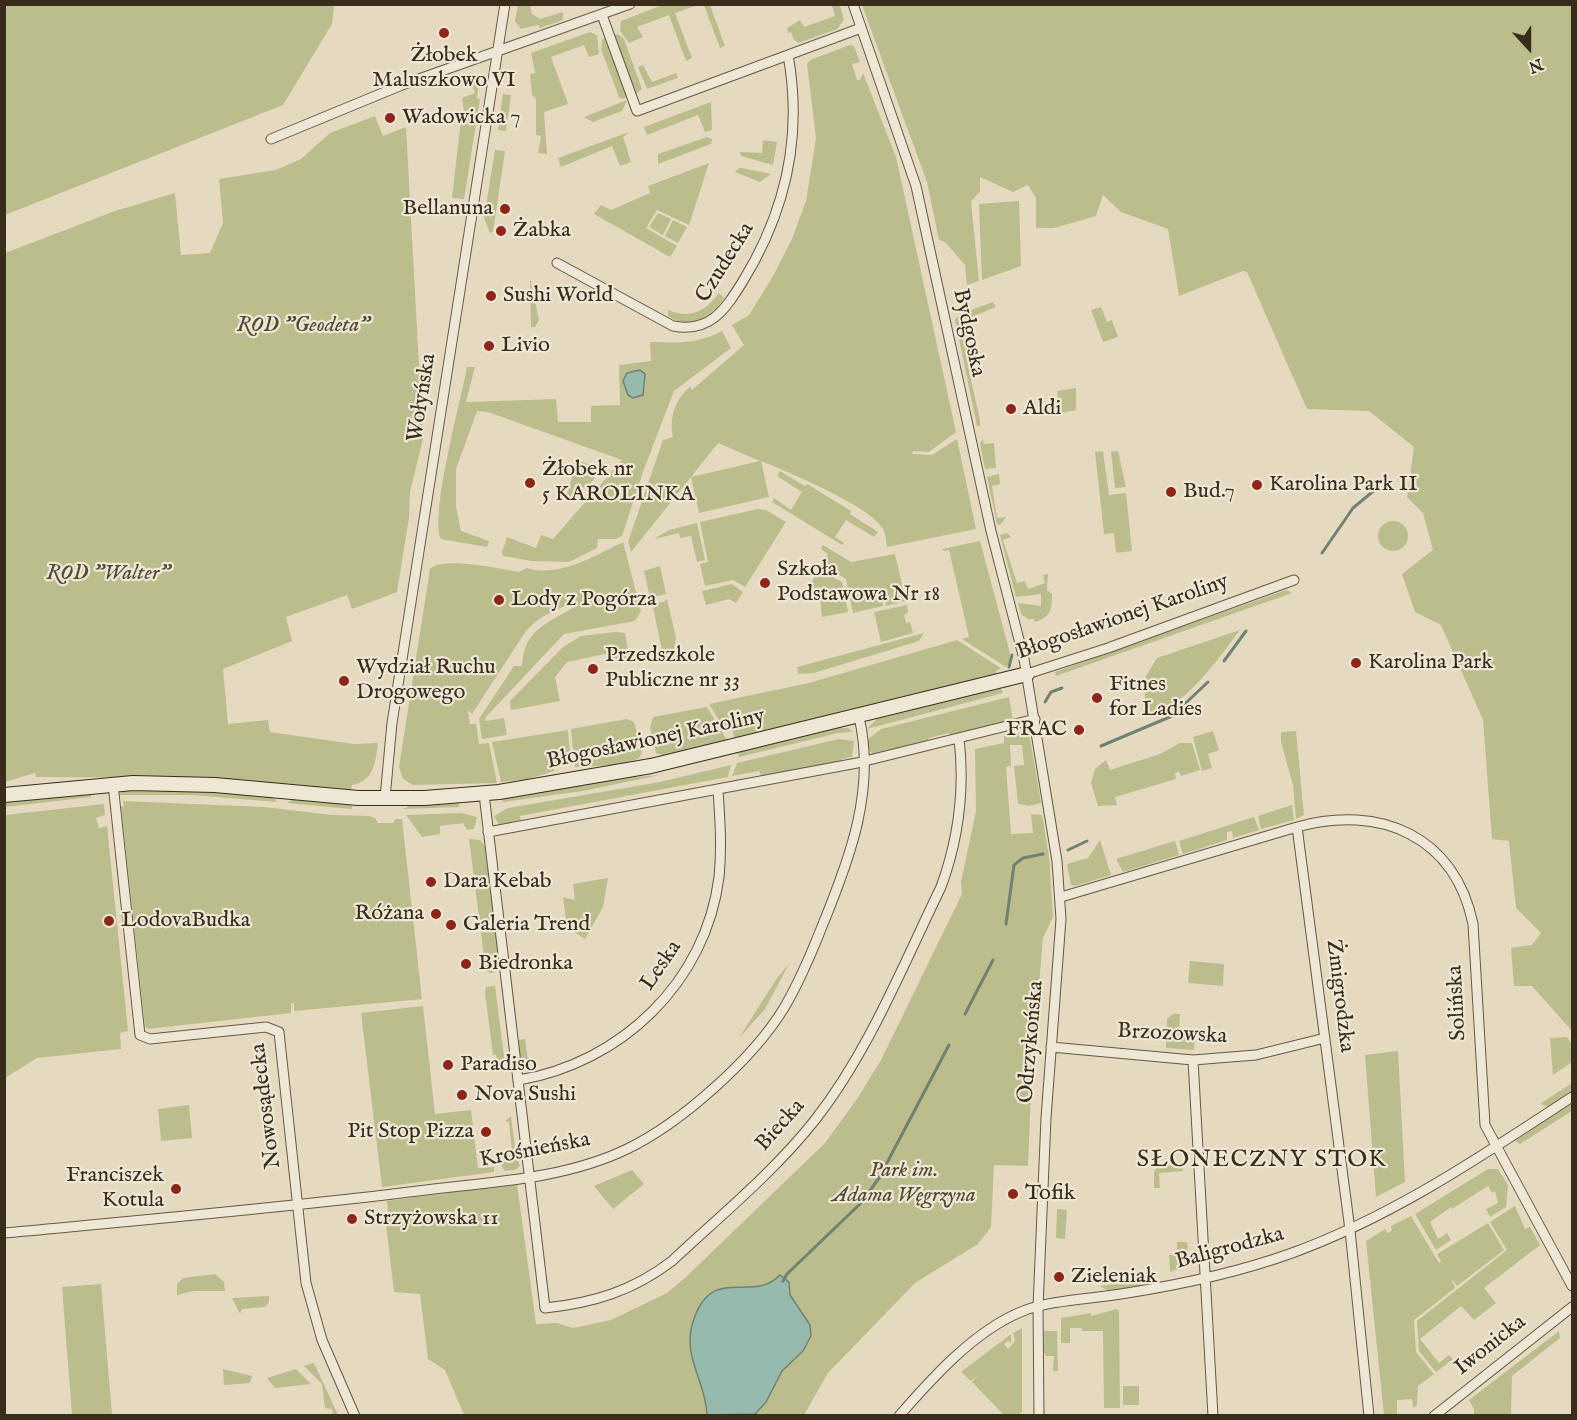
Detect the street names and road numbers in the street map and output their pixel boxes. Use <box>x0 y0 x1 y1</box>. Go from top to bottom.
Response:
street label: Czudecka <box>691 218 761 308</box>
street label: Bydgoska <box>946 287 990 379</box>
street label: Wołyńska <box>403 352 443 444</box>
street label: Błogosławionej Karoliny <box>1014 569 1232 667</box>
street label: Błogosławionej Karoliny <box>544 704 768 776</box>
street label: Leska <box>636 936 688 996</box>
street label: Żmigrodzka <box>1319 938 1359 1054</box>
street label: Solińska <box>1443 965 1473 1041</box>
street label: Odrzykońska <box>1013 980 1051 1104</box>
street label: Brzozowska <box>1116 1019 1228 1051</box>
street label: Nowosądecka <box>246 1042 288 1170</box>
street label: Biecka <box>751 1094 811 1158</box>
street label: Krośnieńska <box>478 1127 592 1175</box>
street label: Baligrodzka <box>1173 1222 1287 1276</box>
street label: Iwonicka <box>1450 1310 1532 1382</box>

